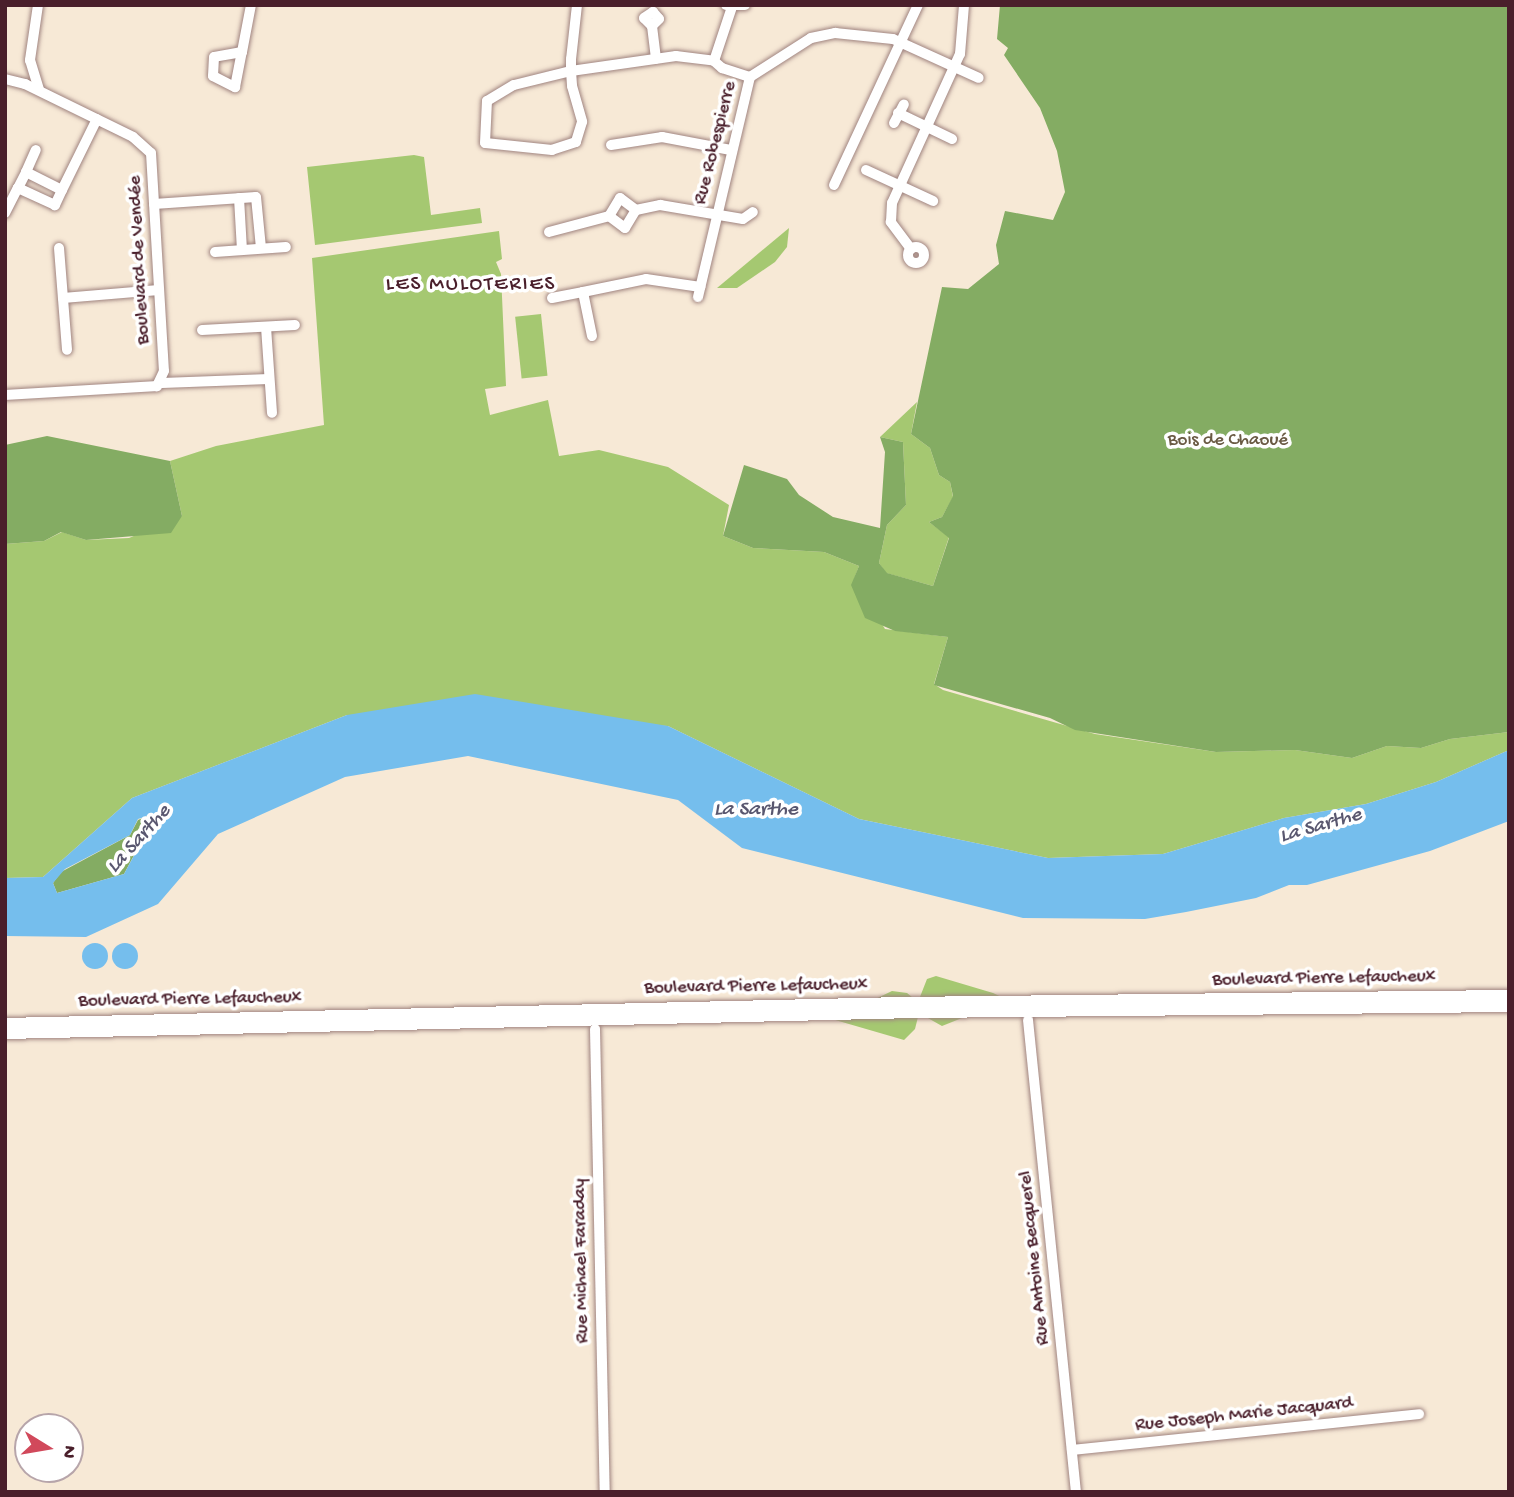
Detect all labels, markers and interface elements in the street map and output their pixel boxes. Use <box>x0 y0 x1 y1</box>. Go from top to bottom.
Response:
street label: Rue Robespierre <box>690 79 742 207</box>
street label: Boulevard de Vendée <box>124 175 156 345</box>
district label: LES MULOTERIES <box>387 273 555 299</box>
park label: Bois de Chaoué <box>1168 430 1288 452</box>
water label: La Sarthe <box>714 798 798 824</box>
water label: La Sarthe <box>103 800 177 880</box>
water label: La Sarthe <box>1277 803 1365 851</box>
street label: Boulevard Pierre Lefaucheux <box>1212 966 1436 992</box>
street label: Boulevard Pierre Lefaucheux <box>644 974 868 1000</box>
street label: Boulevard Pierre Lefaucheux <box>78 987 302 1013</box>
street label: Rue Antoine Becquerel <box>1015 1170 1055 1346</box>
street label: Rue Michael Faraday <box>569 1178 595 1344</box>
street label: Rue Joseph Marie Jacquard <box>1134 1392 1354 1438</box>
north arrow <box>14 1413 84 1483</box>
text: N <box>56 1443 81 1460</box>

